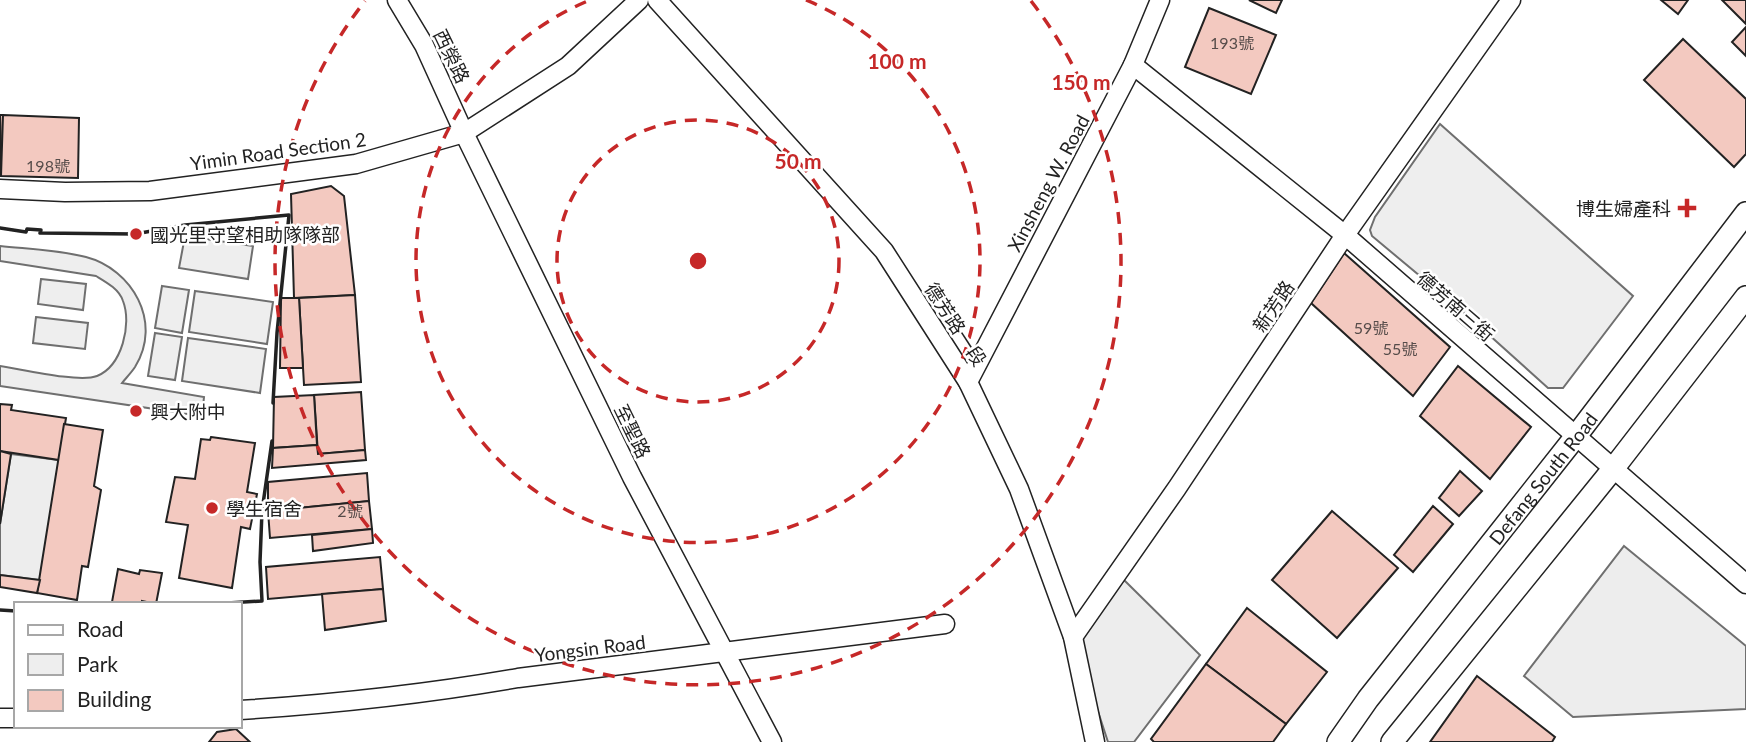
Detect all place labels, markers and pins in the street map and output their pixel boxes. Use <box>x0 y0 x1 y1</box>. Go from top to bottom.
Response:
place label: 博生婦產科 <box>1576 197 1671 220</box>
marker: 博生婦產科 <box>1677 198 1697 218</box>
place label: 國光里守望相助隊隊部 <box>150 223 340 246</box>
marker: 國光里守望相助隊隊部 <box>128 226 144 242</box>
centre of rings <box>686 249 710 273</box>
place label: 興大附中 <box>150 400 226 423</box>
marker: 興大附中 <box>128 403 144 419</box>
place label: 學生宿舍 <box>226 497 302 520</box>
marker: 學生宿舍 <box>204 500 220 516</box>

